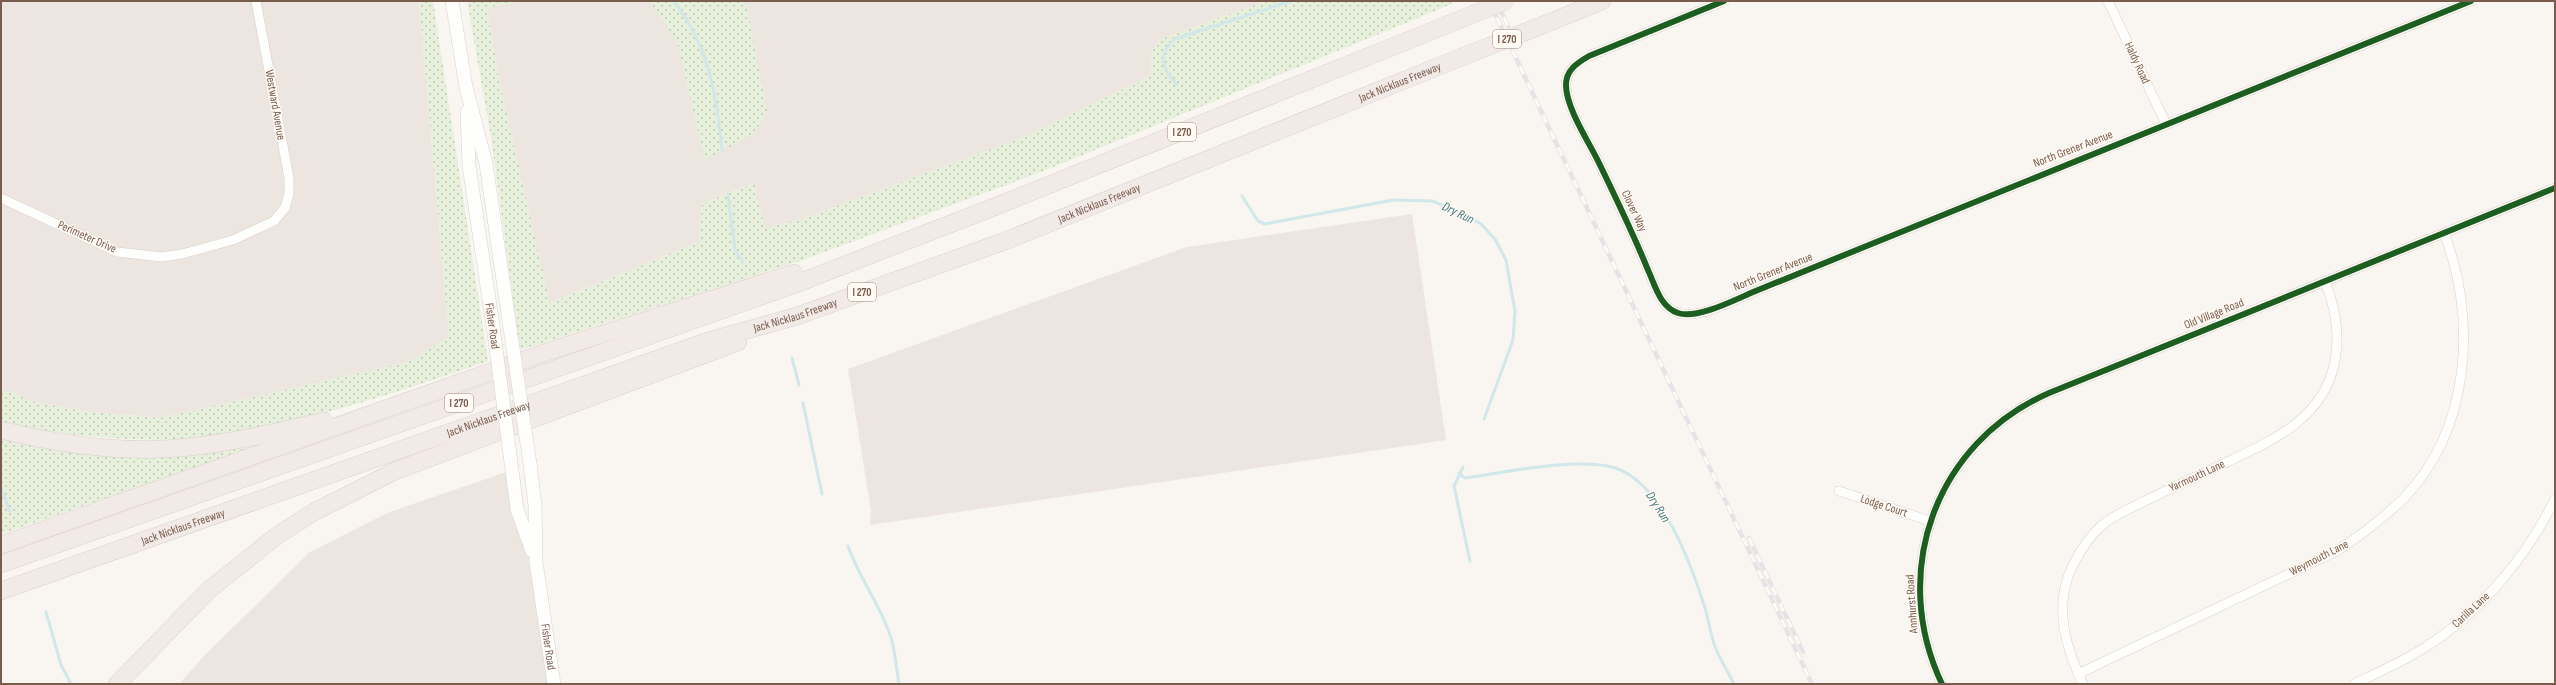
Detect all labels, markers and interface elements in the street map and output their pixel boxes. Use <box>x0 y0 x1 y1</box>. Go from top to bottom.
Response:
road number: I 270 <box>1493 30 1521 48</box>
street label: Haldy Road <box>2121 40 2153 86</box>
street label: Jack Nicklaus Freeway <box>1355 59 1443 106</box>
street label: Westward Avenue <box>261 69 289 141</box>
road number: I 270 <box>1168 123 1196 141</box>
street label: North Grener Avenue <box>2031 127 2115 171</box>
street label: Jack Nicklaus Freeway <box>1055 180 1143 227</box>
street label: Clover Way <box>1618 188 1650 235</box>
water label: Dry Run <box>1439 198 1477 228</box>
street label: Perimeter Drive <box>55 217 119 257</box>
street label: North Grener Avenue <box>1731 249 1815 295</box>
road number: I 270 <box>848 283 876 301</box>
street label: Jack Nicklaus Freeway <box>751 294 840 336</box>
street label: Old Village Road <box>2182 295 2246 333</box>
street label: Fisher Road <box>481 302 503 350</box>
road number: I 270 <box>445 394 473 412</box>
street label: Jack Nicklaus Freeway <box>444 397 533 441</box>
street label: Yarmouth Lane <box>2167 456 2228 495</box>
water label: Dry Run <box>1642 489 1674 526</box>
street label: Lodge Court <box>1859 491 1910 521</box>
street label: Jack Nicklaus Freeway <box>138 505 227 549</box>
street label: Weymouth Lane <box>2287 537 2351 579</box>
street label: Annhurst Road <box>1902 574 1922 635</box>
street label: Carilla Lane <box>2449 589 2493 631</box>
street label: Fisher Road <box>538 623 559 671</box>

